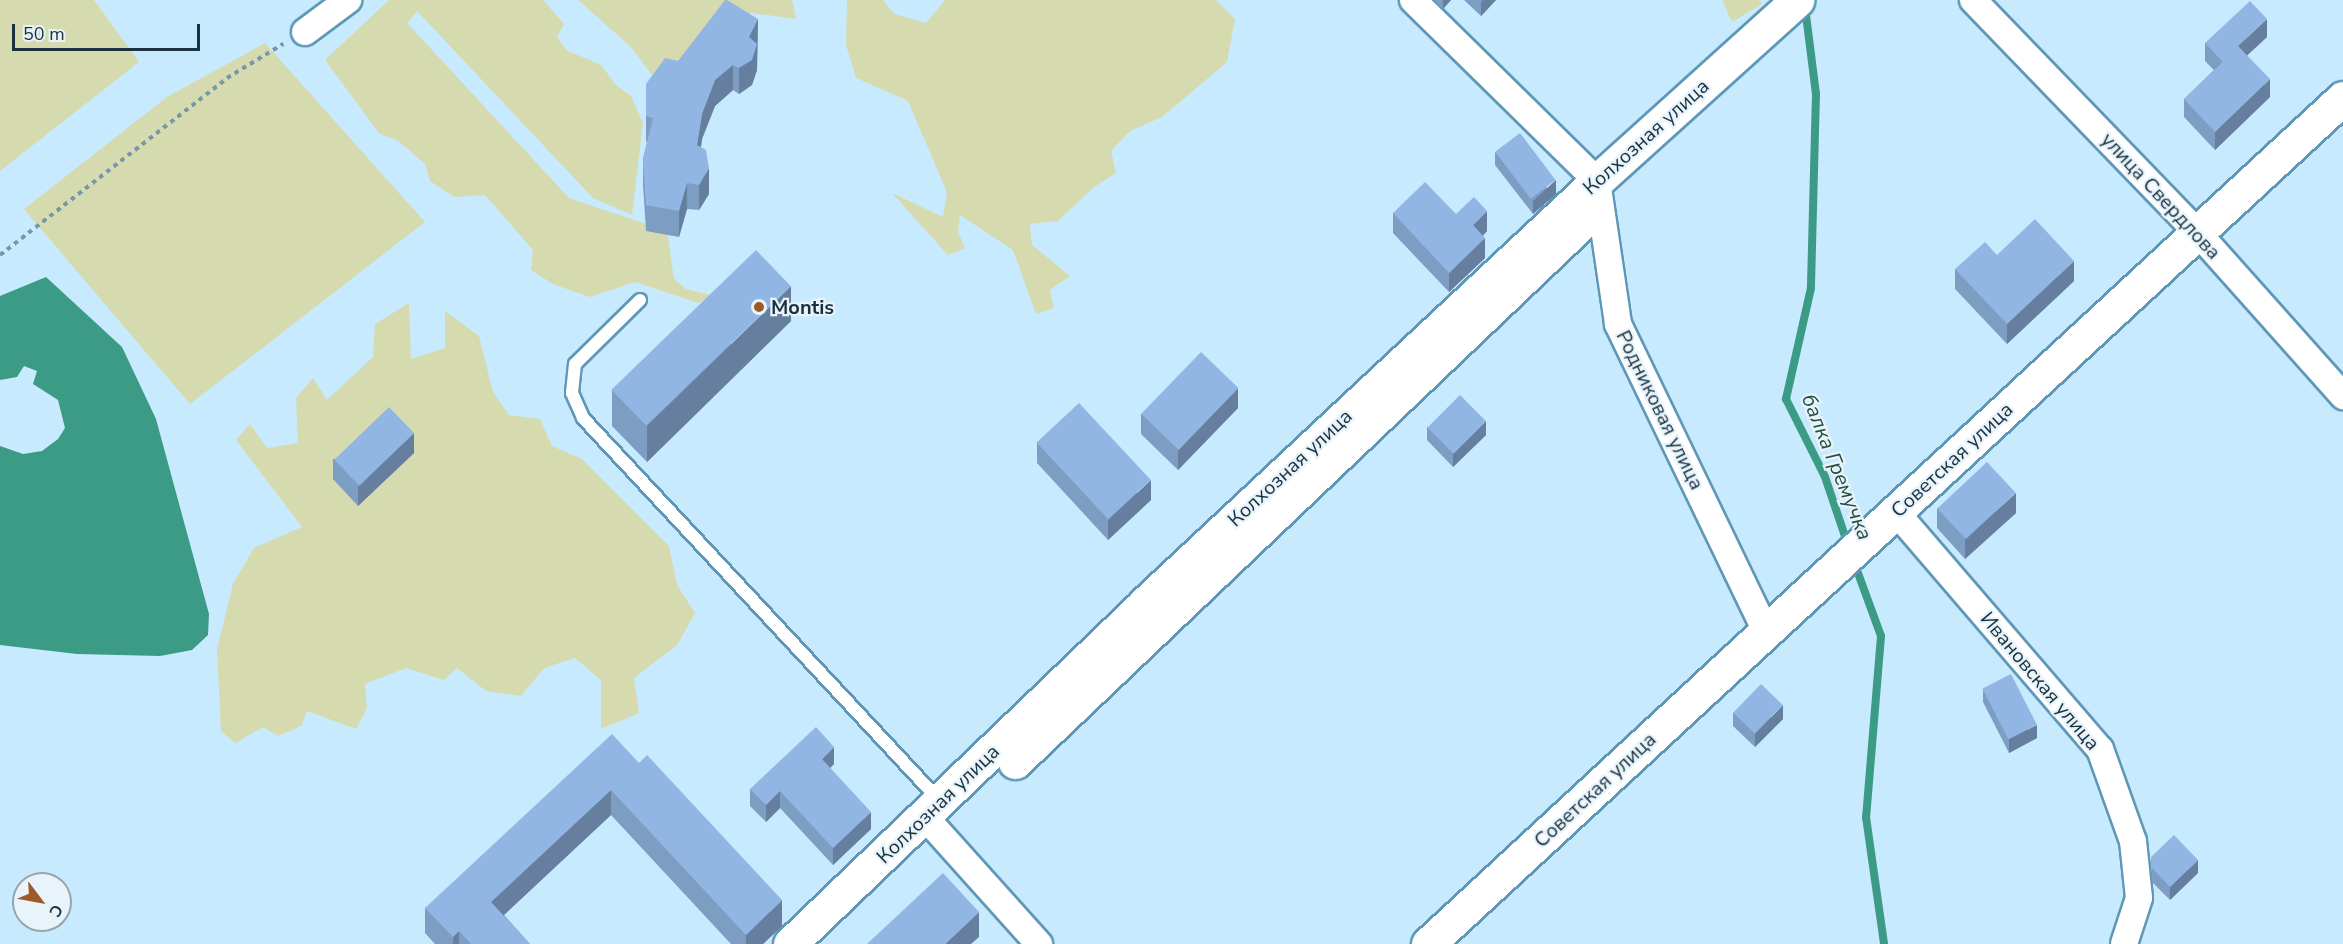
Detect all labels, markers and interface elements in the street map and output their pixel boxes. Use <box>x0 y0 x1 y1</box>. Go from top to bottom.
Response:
scale bar <box>15 12 202 50</box>
text: 50 m <box>23 22 65 46</box>
street label: Колхозная улица <box>1578 74 1714 200</box>
street label: улица Свердлова <box>2096 128 2226 264</box>
place label: Montis <box>771 295 834 319</box>
marker: Montis <box>752 300 766 314</box>
street label: Родниковая улица <box>1611 326 1709 494</box>
water label: балка Гремучка <box>1796 390 1878 544</box>
street label: Советская улица <box>1886 397 2018 523</box>
street label: Колхозная улица <box>1223 404 1357 532</box>
street label: Ивановская улица <box>1975 607 2105 755</box>
street label: Советская улица <box>1529 727 1661 853</box>
street label: Колхозная улица <box>872 739 1004 869</box>
north arrow <box>12 872 72 932</box>
text: С <box>43 900 68 921</box>

